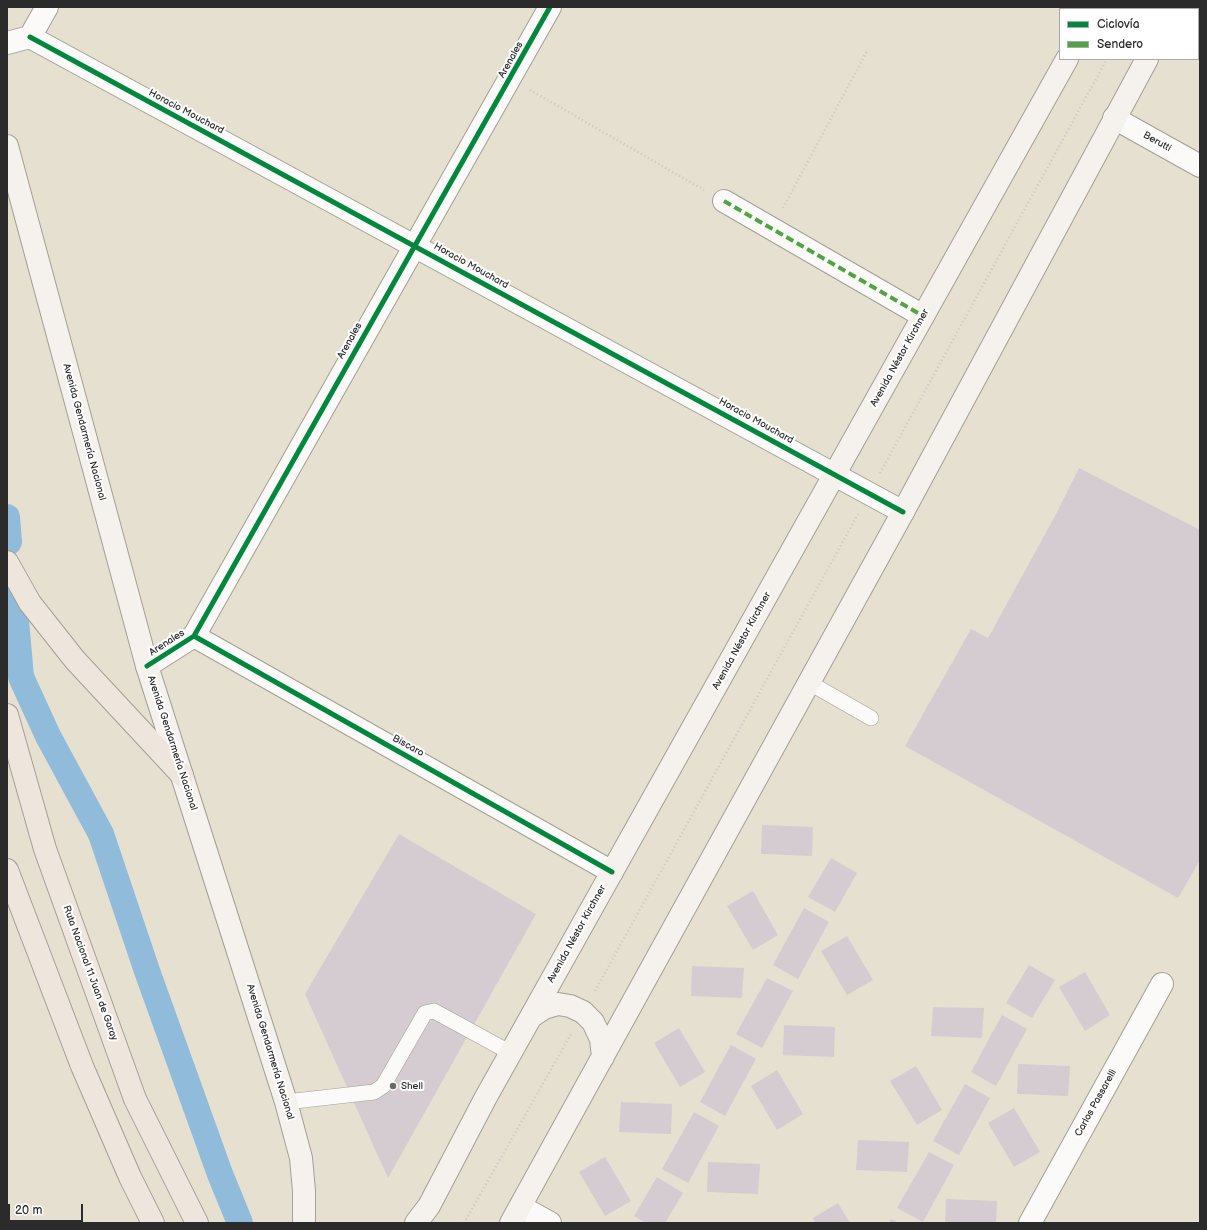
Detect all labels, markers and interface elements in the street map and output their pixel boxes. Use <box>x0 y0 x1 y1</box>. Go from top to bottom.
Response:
legend <box>1059 8 1199 60</box>
text: Ciclovía <box>1097 17 1139 32</box>
text: Sendero <box>1097 37 1143 52</box>
street label: Arenales <box>496 40 526 80</box>
street label: Horacio Mouchard <box>146 87 226 137</box>
street label: Berutti <box>1141 129 1173 155</box>
street label: Horacio Mouchard <box>432 241 510 291</box>
street label: Avenida Néstor Kirchner <box>868 307 932 409</box>
street label: Arenales <box>335 321 365 361</box>
street label: Avenida Gendarmería Nacional <box>60 362 108 502</box>
street label: Horacio Mouchard <box>717 396 795 446</box>
street label: Avenida Néstor Kirchner <box>710 590 774 692</box>
street label: Arenales <box>147 627 187 659</box>
street label: Avenida Gendarmería Nacional <box>144 674 200 812</box>
street label: Biscaro <box>390 732 426 760</box>
street label: Avenida Néstor Kirchner <box>545 883 609 985</box>
street label: Ruta Nacional 11 Juan de Garay <box>60 904 120 1042</box>
street label: Avenida Gendarmería Nacional <box>244 983 296 1121</box>
street label: Carlos Passarelli <box>1073 1067 1119 1139</box>
place label: Shell <box>401 1080 423 1092</box>
marker: Shell <box>388 1081 398 1091</box>
scale bar <box>10 1196 85 1222</box>
text: 20 m <box>15 1203 42 1218</box>

